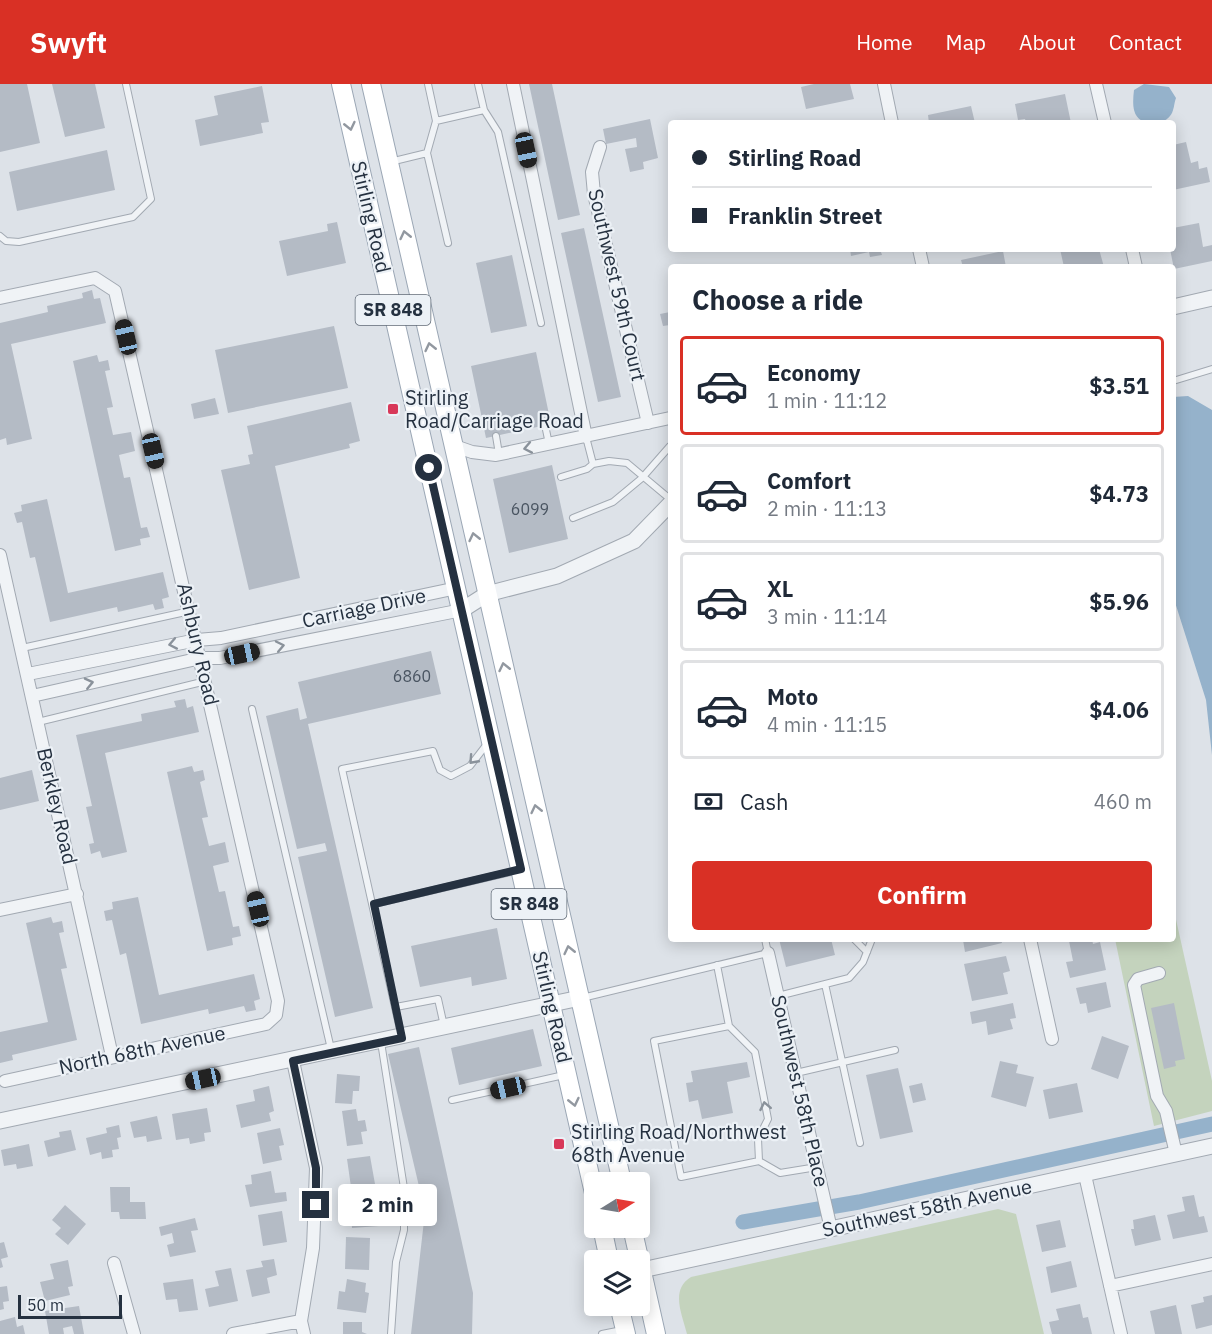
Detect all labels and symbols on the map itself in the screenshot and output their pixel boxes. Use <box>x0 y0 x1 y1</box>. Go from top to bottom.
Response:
one-way arrow <box>343 121 356 131</box>
car <box>513 131 539 169</box>
street label: Stirling Road <box>346 158 397 275</box>
street label: Southwest 59th Court <box>582 186 653 384</box>
one-way arrow <box>399 230 412 240</box>
road number: SR 848 <box>356 295 430 325</box>
car <box>113 317 139 357</box>
one-way arrow <box>425 342 438 352</box>
place label: Stirling Road/Carriage Road <box>405 384 584 434</box>
marker: Stirling Road/Carriage Road <box>386 402 400 416</box>
car <box>140 431 166 471</box>
one-way arrow <box>524 441 534 454</box>
route start <box>415 454 442 481</box>
house number: 6099 <box>511 499 549 519</box>
one-way arrow <box>468 532 481 542</box>
street label: Ashbury Road <box>171 580 226 708</box>
street label: Carriage Drive <box>299 581 428 634</box>
one-way arrow <box>168 637 178 650</box>
one-way arrow <box>275 640 285 653</box>
car <box>223 641 261 667</box>
one-way arrow <box>498 663 511 673</box>
house number: 6860 <box>393 666 431 686</box>
one-way arrow <box>84 677 94 690</box>
street label: Berkley Road <box>31 745 84 867</box>
one-way arrow <box>469 754 480 764</box>
one-way arrow <box>531 804 544 814</box>
car <box>245 889 271 929</box>
road number: SR 848 <box>492 889 566 919</box>
one-way arrow <box>563 945 576 955</box>
street label: Stirling Road <box>527 948 578 1065</box>
street label: Southwest 58th Place <box>765 992 836 1190</box>
street label: North 68th Avenue <box>56 1019 228 1080</box>
car <box>184 1066 222 1092</box>
car <box>488 1075 528 1101</box>
one-way arrow <box>566 1097 579 1107</box>
one-way arrow <box>760 1101 773 1111</box>
place label: Stirling Road/Northwest 68th Avenue <box>571 1118 787 1168</box>
marker: Stirling Road/Northwest 68th Avenue <box>552 1137 566 1151</box>
north arrow <box>584 1172 650 1238</box>
street label: Southwest 58th Avenue <box>819 1172 1034 1243</box>
callout: 2 min <box>337 1184 436 1226</box>
route end <box>302 1191 329 1218</box>
scale bar <box>18 1292 122 1320</box>

